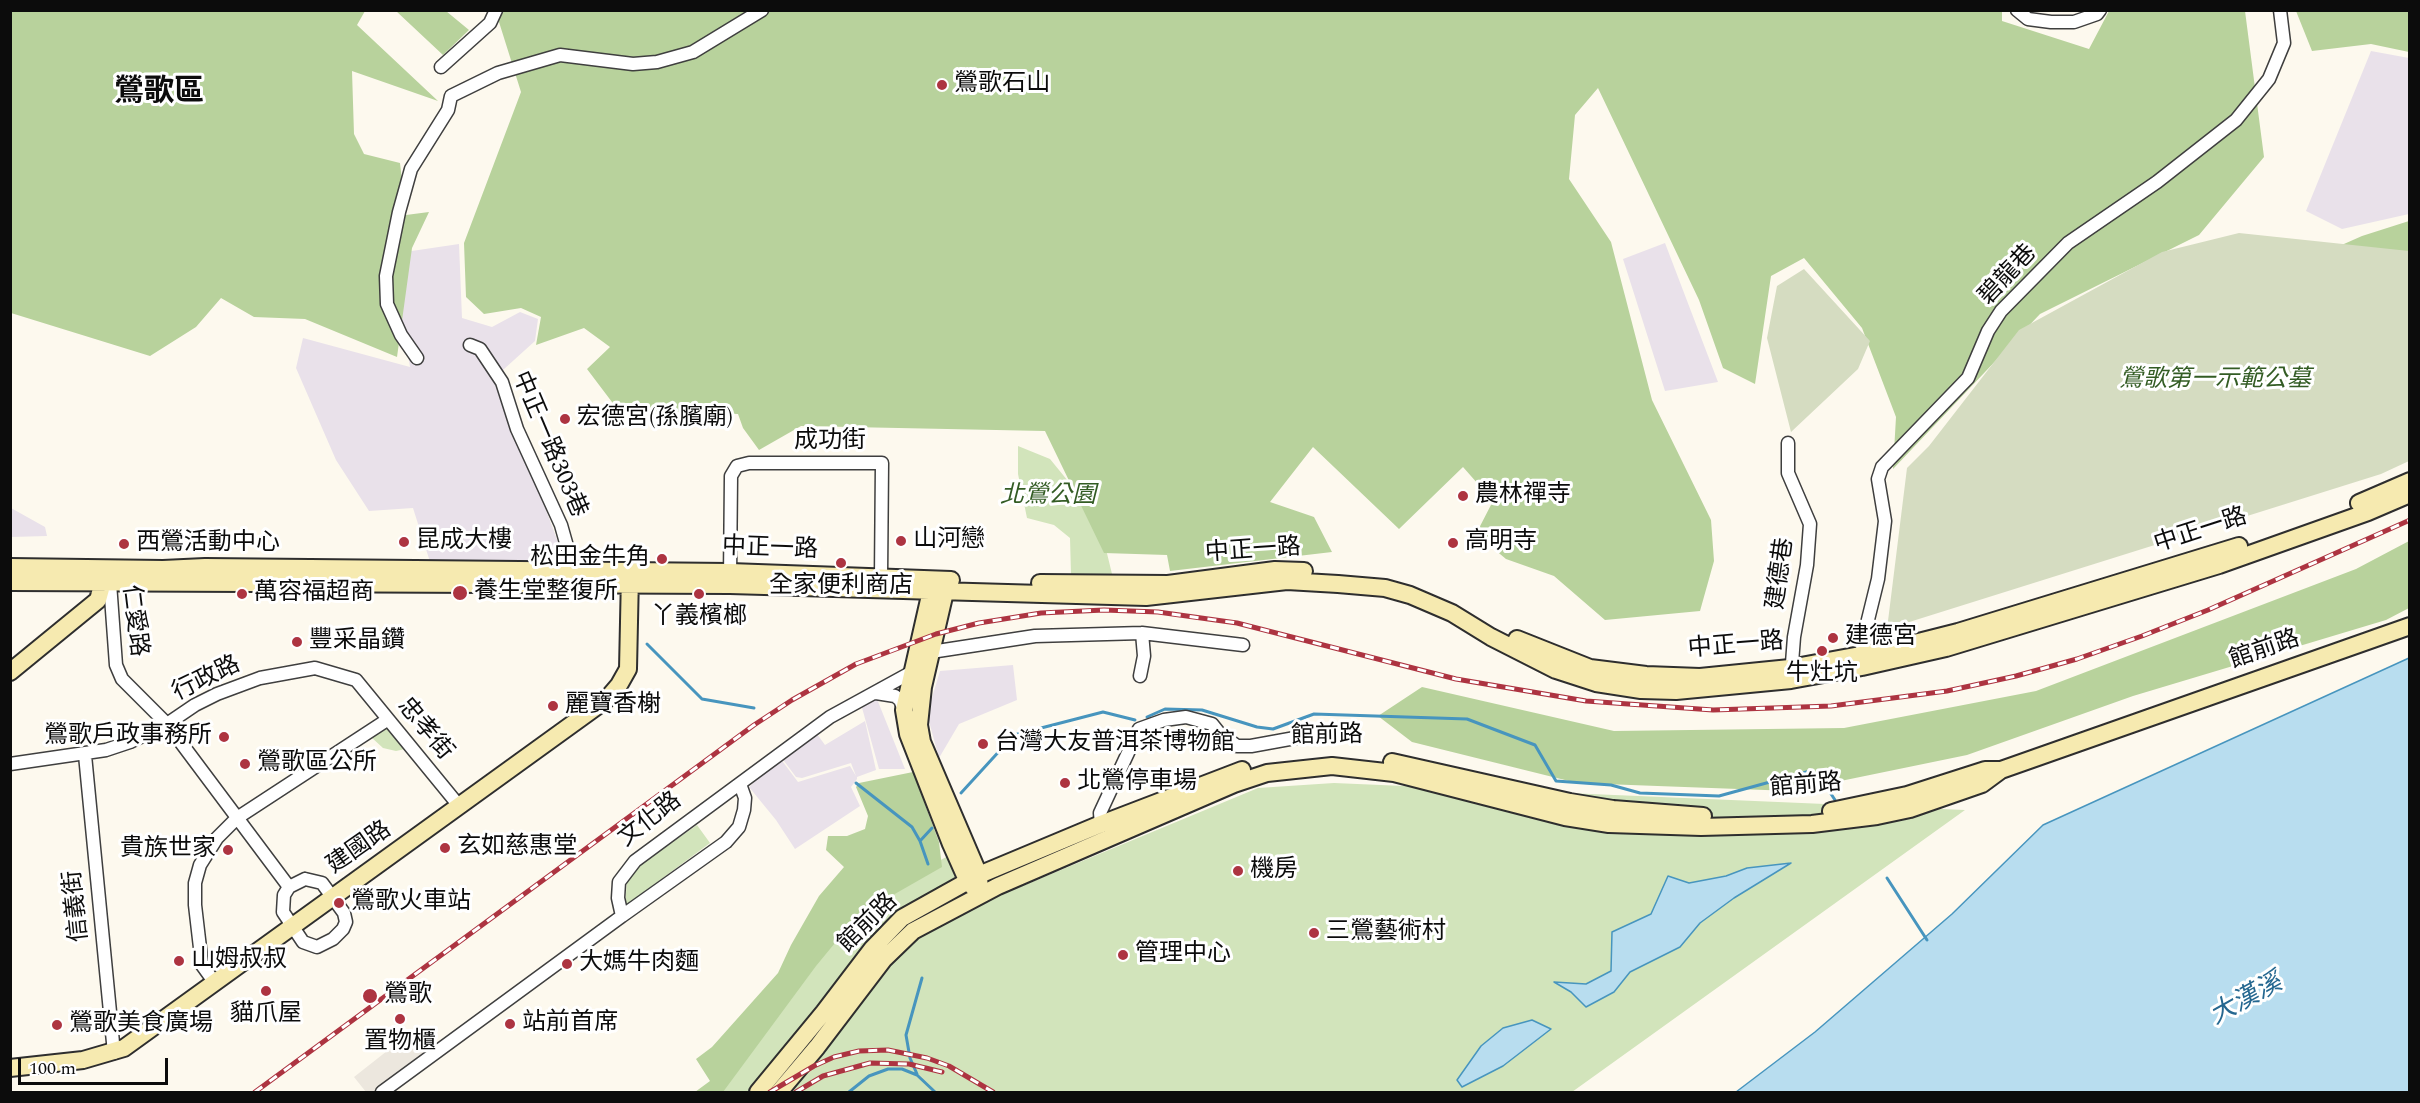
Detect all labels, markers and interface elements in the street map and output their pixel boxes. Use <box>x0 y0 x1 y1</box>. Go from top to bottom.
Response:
place label: 鶯歌石山 <box>954 71 1050 99</box>
district label: 鶯歌區 <box>114 76 204 112</box>
marker: 鶯歌石山 <box>935 78 949 92</box>
street label: 碧龍巷 <box>1974 240 2044 312</box>
park label: 鶯歌第一示範公墓 <box>2119 367 2311 395</box>
street label: 中正一路303巷 <box>504 368 592 522</box>
place label: 宏德宮(孫臏廟) <box>577 405 733 433</box>
marker: 宏德宮(孫臏廟) <box>558 412 572 426</box>
street label: 成功街 <box>794 428 866 456</box>
place label: 農林禪寺 <box>1475 482 1571 510</box>
park label: 北鶯公園 <box>1000 483 1096 511</box>
marker: 農林禪寺 <box>1456 489 1470 503</box>
street label: 中正一路 <box>2151 503 2251 561</box>
place label: 山河戀 <box>913 527 985 555</box>
place label: 昆成大樓 <box>416 528 512 556</box>
place label: 高明寺 <box>1465 529 1537 557</box>
place label: 西鶯活動中心 <box>136 530 280 558</box>
street label: 中正一路 <box>722 534 818 566</box>
marker: 山河戀 <box>894 534 908 548</box>
street label: 中正一路 <box>1204 534 1302 570</box>
marker: 昆成大樓 <box>397 535 411 549</box>
marker: 高明寺 <box>1446 536 1460 550</box>
street label: 建德巷 <box>1763 536 1801 612</box>
marker: 西鶯活動中心 <box>117 537 131 551</box>
place label: 松田金牛角 <box>530 545 650 573</box>
marker: 松田金牛角 <box>655 552 669 566</box>
marker: 全家便利商店 <box>834 556 848 570</box>
place label: 全家便利商店 <box>769 573 913 601</box>
place label: 養生堂整復所 <box>474 579 618 607</box>
place label: 萬容福超商 <box>254 580 374 608</box>
street label: 仁愛路 <box>114 584 152 658</box>
marker: 養生堂整復所 <box>451 584 469 602</box>
marker: 萬容福超商 <box>235 587 249 601</box>
marker: 丫義檳榔 <box>692 587 706 601</box>
place label: 丫義檳榔 <box>651 604 747 632</box>
place label: 建德宮 <box>1845 624 1917 652</box>
street label: 館前路 <box>2226 626 2304 676</box>
place label: 豐采晶鑽 <box>309 628 405 656</box>
street label: 中正一路 <box>1687 628 1785 666</box>
marker: 建德宮 <box>1826 631 1840 645</box>
marker: 豐采晶鑽 <box>290 635 304 649</box>
marker: 牛灶坑 <box>1815 644 1829 658</box>
street label: 行政路 <box>168 651 246 709</box>
place label: 牛灶坑 <box>1786 661 1858 689</box>
place label: 麗寶香榭 <box>565 692 661 720</box>
street label: 忠孝街 <box>390 693 458 767</box>
marker: 麗寶香榭 <box>546 699 560 713</box>
street label: 館前路 <box>1291 722 1363 752</box>
place label: 鶯歌戶政事務所 <box>44 723 212 751</box>
marker: 鶯歌戶政事務所 <box>217 730 231 744</box>
place label: 台灣大友普洱茶博物館 <box>995 730 1235 758</box>
marker: 台灣大友普洱茶博物館 <box>976 737 990 751</box>
place label: 鶯歌區公所 <box>257 750 377 778</box>
marker: 鶯歌區公所 <box>238 757 252 771</box>
place label: 北鶯停車場 <box>1077 769 1197 797</box>
street label: 館前路 <box>1769 770 1843 804</box>
marker: 北鶯停車場 <box>1058 776 1072 790</box>
street label: 文化路 <box>614 787 688 855</box>
street label: 建國路 <box>322 817 398 881</box>
place label: 玄如慈惠堂 <box>457 834 577 862</box>
place label: 貴族世家 <box>120 836 216 864</box>
marker: 玄如慈惠堂 <box>438 841 452 855</box>
marker: 貴族世家 <box>221 843 235 857</box>
place label: 機房 <box>1250 857 1298 885</box>
marker: 機房 <box>1231 864 1245 878</box>
street label: 信義街 <box>60 869 96 943</box>
street label: 館前路 <box>833 888 905 960</box>
place label: 鶯歌火車站 <box>351 889 471 917</box>
marker: 鶯歌火車站 <box>332 896 346 910</box>
place label: 三鶯藝術村 <box>1326 919 1446 947</box>
marker: 三鶯藝術村 <box>1307 926 1321 940</box>
place label: 管理中心 <box>1135 941 1231 969</box>
place label: 山姆叔叔 <box>191 947 287 975</box>
marker: 管理中心 <box>1116 948 1130 962</box>
place label: 大媽牛肉麵 <box>579 950 699 978</box>
marker: 山姆叔叔 <box>172 954 186 968</box>
marker: 大媽牛肉麵 <box>560 957 574 971</box>
water label: 大漢溪 <box>2205 968 2289 1034</box>
place label: 鶯歌 <box>384 982 432 1010</box>
marker: 貓爪屋 <box>259 984 273 998</box>
marker: 鶯歌 <box>361 987 379 1005</box>
place label: 貓爪屋 <box>230 1001 302 1029</box>
place label: 站前首席 <box>522 1010 618 1038</box>
place label: 鶯歌美食廣場 <box>69 1011 213 1039</box>
marker: 置物櫃 <box>393 1012 407 1026</box>
marker: 站前首席 <box>503 1017 517 1031</box>
marker: 鶯歌美食廣場 <box>50 1018 64 1032</box>
place label: 置物櫃 <box>364 1029 436 1057</box>
scale bar <box>21 1046 171 1084</box>
text: 100 m <box>29 1055 76 1082</box>

